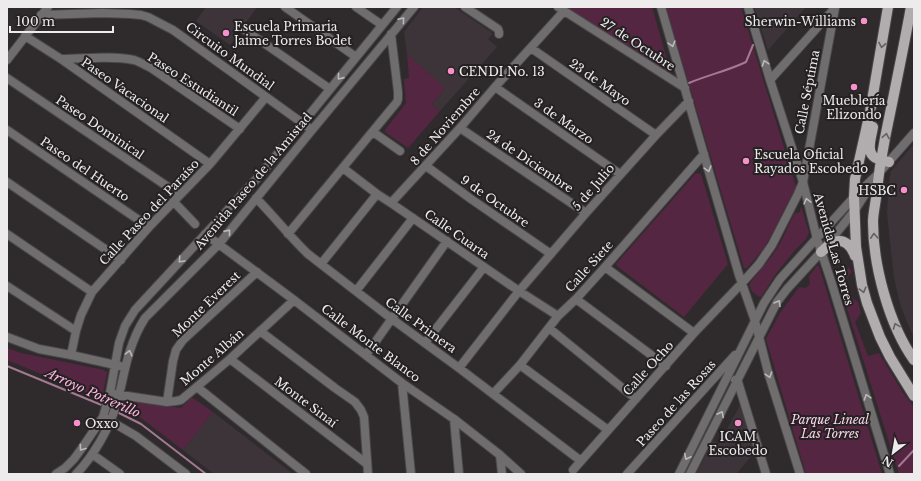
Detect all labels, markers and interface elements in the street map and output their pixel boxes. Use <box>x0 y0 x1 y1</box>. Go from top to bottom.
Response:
scale bar <box>10 8 113 34</box>
text: 100 m <box>16 14 55 29</box>
street label: 27 de Octubre <box>598 14 678 74</box>
place label: Sherwin-Williams <box>745 14 856 29</box>
marker: Sherwin-Williams <box>859 16 869 26</box>
one-way arrow <box>398 18 405 25</box>
street label: Circuito Mundial <box>183 19 277 93</box>
place label: Escuela Primaria Jaime Torres Bodet <box>232 19 352 48</box>
marker: Escuela Primaria Jaime Torres Bodet <box>221 28 231 38</box>
one-way arrow <box>667 41 676 48</box>
one-way arrow <box>878 42 886 49</box>
street label: Calle Séptima <box>791 48 823 135</box>
street label: Paseo Estudiantil <box>145 49 241 119</box>
street label: Paseo Vacacional <box>78 54 172 126</box>
street label: 23 de Mayo <box>566 55 634 109</box>
one-way arrow <box>761 60 770 67</box>
place label: CENDI No. 13 <box>459 64 545 79</box>
marker: CENDI No. 13 <box>446 66 456 76</box>
one-way arrow <box>337 72 344 79</box>
marker: Mueblería Elizondo <box>849 82 859 92</box>
street label: 8 de Noviembre <box>407 84 483 168</box>
street label: Paseo Dominical <box>53 92 147 162</box>
place label: Mueblería Elizondo <box>823 93 886 122</box>
street label: 3 de Marzo <box>531 95 597 147</box>
street label: Avenida Paseo de la Amistad <box>191 110 315 253</box>
street label: 24 de Diciembre <box>484 126 576 196</box>
one-way arrow <box>881 133 889 139</box>
street label: Paseo del Huerto <box>37 134 133 205</box>
place label: Escuela Oficial Rayados Escobedo <box>754 147 868 176</box>
street label: Calle Paseo del Paraíso <box>96 156 202 268</box>
marker: Escuela Oficial Rayados Escobedo <box>741 156 751 166</box>
street label: 5 de Julio <box>569 160 617 213</box>
one-way arrow <box>703 166 712 173</box>
street label: 9 de Octubre <box>458 172 532 230</box>
place label: HSBC <box>858 183 896 198</box>
marker: HSBC <box>899 185 909 195</box>
street label: Avenida Las Torres <box>810 190 857 307</box>
one-way arrow <box>804 198 812 204</box>
street label: Calle Cuarta <box>422 206 493 262</box>
one-way arrow <box>224 230 231 237</box>
one-way arrow <box>869 233 878 239</box>
street label: Calle Siete <box>562 237 616 295</box>
one-way arrow <box>179 255 186 262</box>
street label: Monte Everest <box>169 268 243 340</box>
one-way arrow <box>859 287 867 294</box>
street label: Calle Primera <box>382 294 460 356</box>
one-way arrow <box>773 300 780 307</box>
street label: Calle Monte Blanco <box>318 301 424 385</box>
one-way arrow <box>893 322 901 329</box>
street label: Monte Albán <box>177 325 247 389</box>
street label: Calle Ocho <box>620 337 677 398</box>
one-way arrow <box>124 350 133 357</box>
street label: Paseo de las Rosas <box>633 357 719 449</box>
water label: Arroyo Potrerillo <box>41 364 143 422</box>
one-way arrow <box>764 371 773 378</box>
street label: Monte Sinaí <box>272 374 341 431</box>
one-way arrow <box>863 393 872 400</box>
one-way arrow <box>716 411 723 419</box>
park label: Parque Lineal Las Torres <box>790 412 869 441</box>
place label: Oxxo <box>85 416 118 431</box>
marker: Oxxo <box>72 418 82 428</box>
marker: ICAM Escobedo <box>733 418 743 428</box>
place label: ICAM Escobedo <box>708 429 768 458</box>
north arrow <box>873 433 913 473</box>
one-way arrow <box>79 444 87 451</box>
one-way arrow <box>684 453 692 461</box>
text: N <box>879 453 896 470</box>

